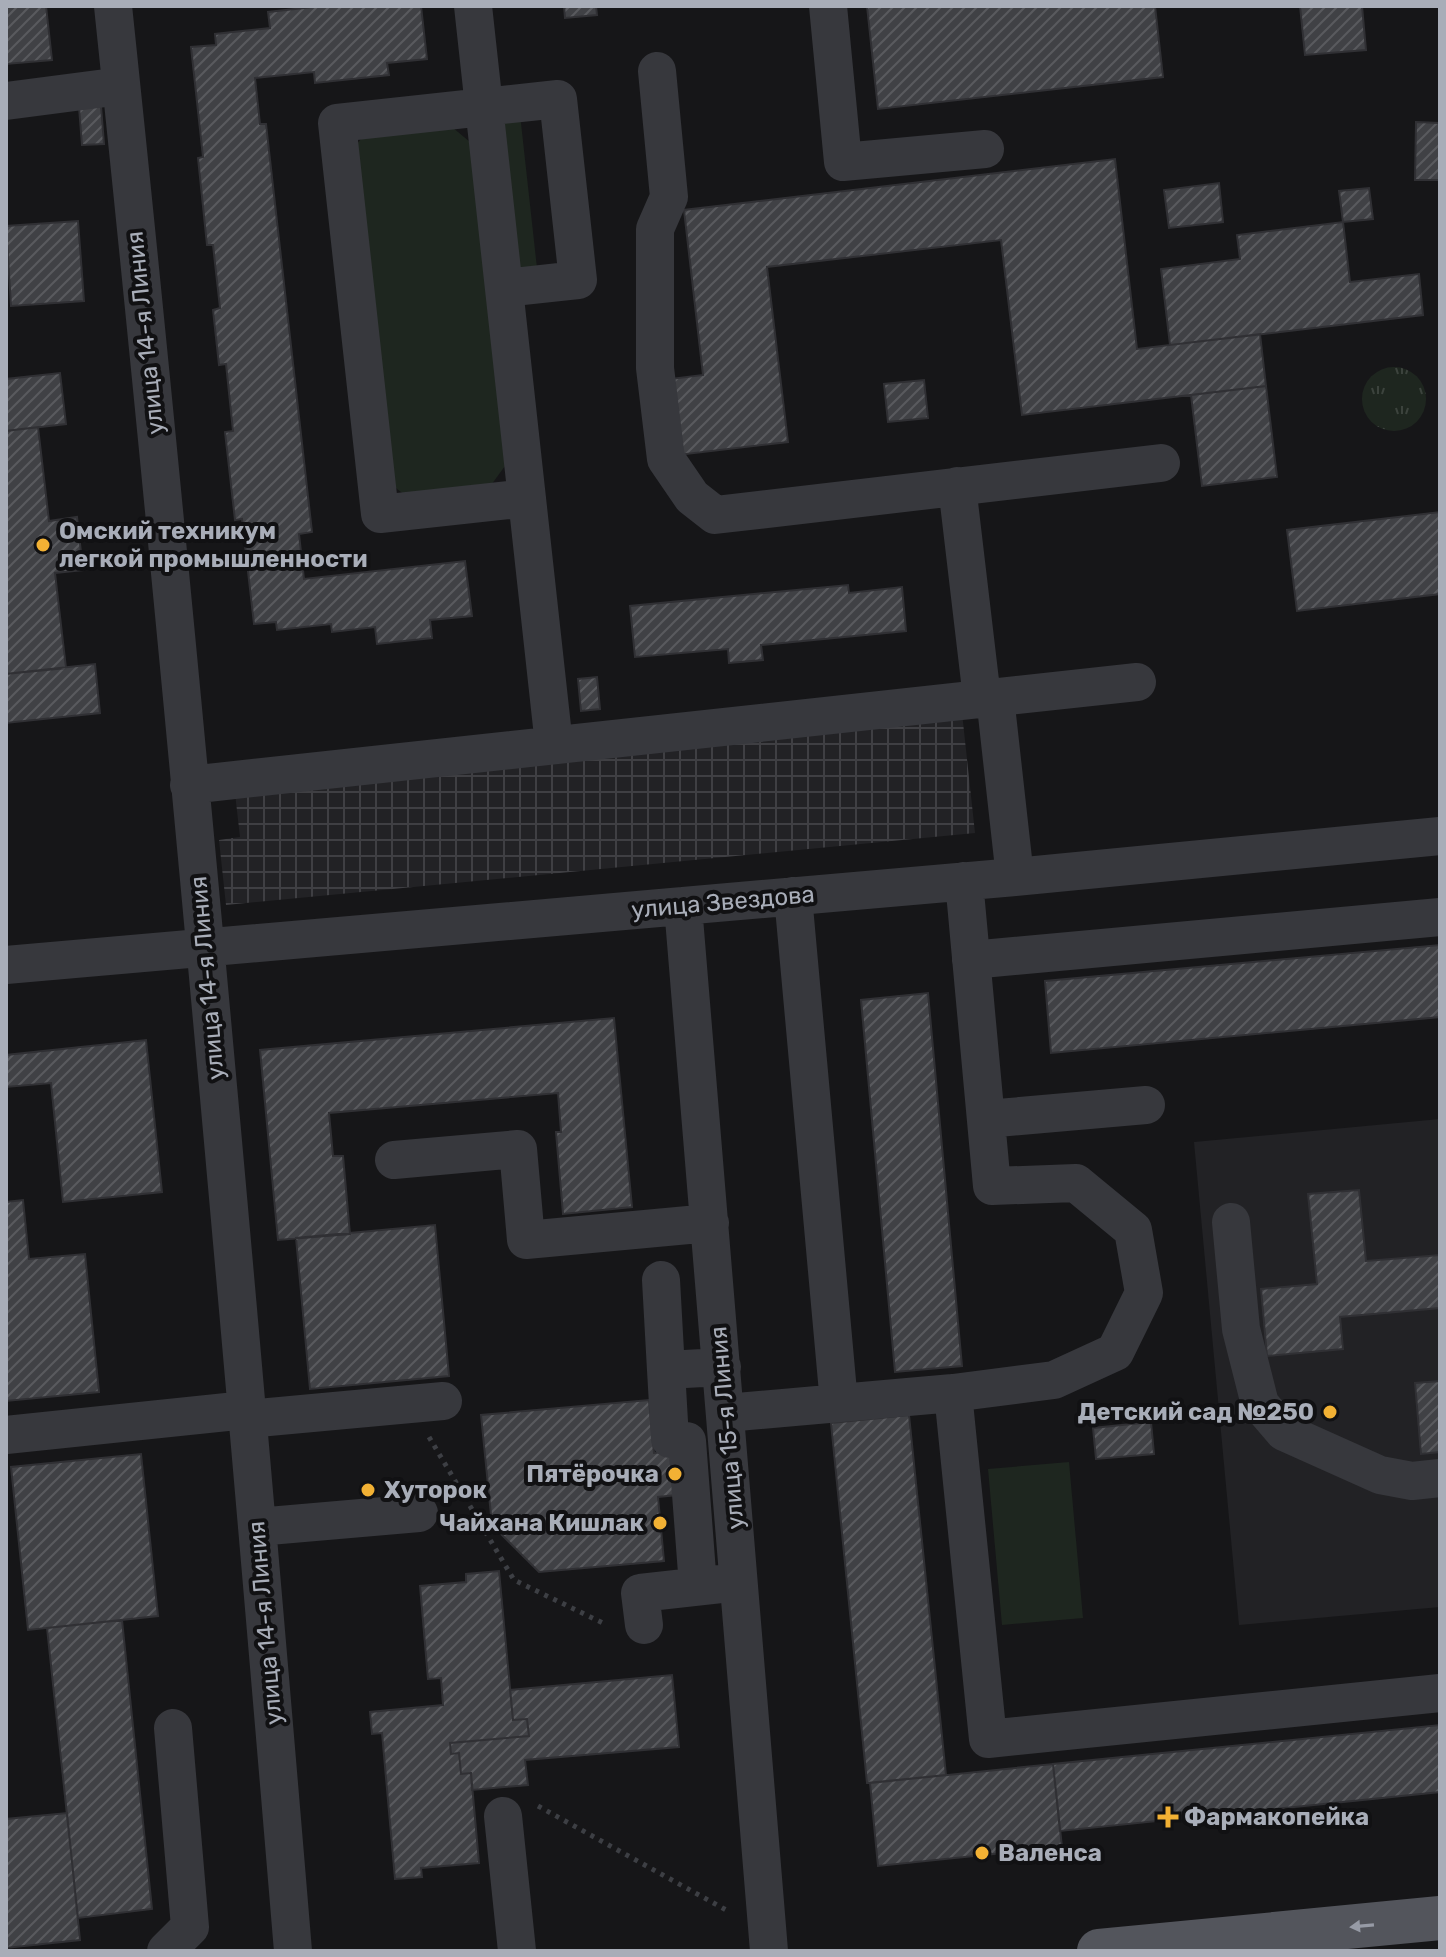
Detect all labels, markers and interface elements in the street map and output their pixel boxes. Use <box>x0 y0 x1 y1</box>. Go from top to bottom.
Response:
street label: улица 14-я Линия <box>120 230 170 436</box>
place label: Омский техникум легкой промышленности <box>59 517 368 573</box>
marker: Омский техникум легкой промышленности <box>34 536 52 554</box>
street label: улица 14-я Линия <box>184 875 230 1081</box>
street label: улица Звездова <box>630 880 816 924</box>
street label: улица 15-я Линия <box>704 1325 750 1531</box>
place label: Детский сад №250 <box>1077 1398 1314 1426</box>
marker: Детский сад №250 <box>1321 1403 1339 1421</box>
place label: Пятёрочка <box>526 1460 659 1488</box>
marker: Пятёрочка <box>666 1465 684 1483</box>
place label: Хуторок <box>384 1476 487 1504</box>
marker: Хуторок <box>359 1481 377 1499</box>
place label: Чайхана Кишлак <box>439 1509 644 1537</box>
marker: Чайхана Кишлак <box>651 1514 669 1532</box>
street label: улица 14-я Линия <box>242 1520 288 1726</box>
place label: Фармакопейка <box>1184 1803 1369 1831</box>
marker: Фармакопейка <box>1159 1808 1177 1826</box>
place label: Валенса <box>998 1839 1102 1867</box>
marker: Валенса <box>973 1844 991 1862</box>
one-way arrow <box>1349 1919 1374 1932</box>

